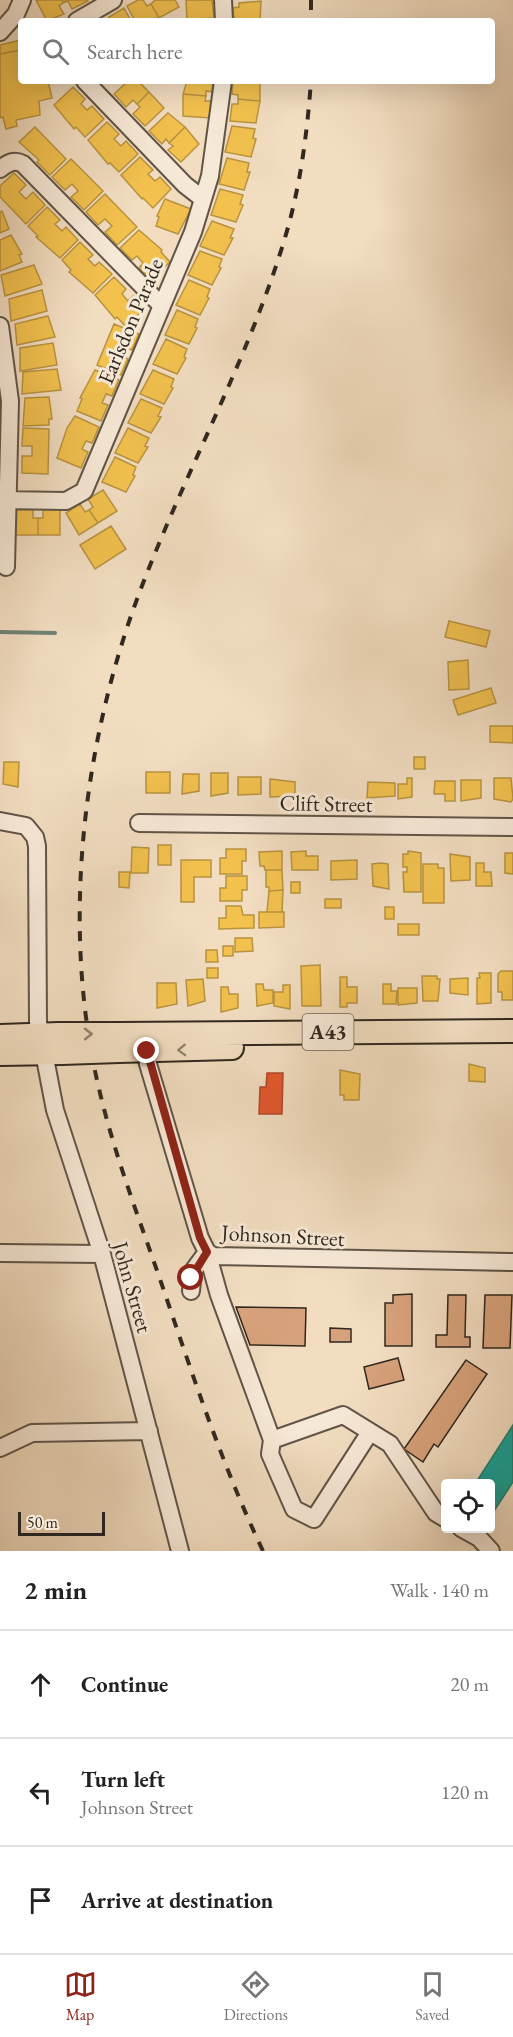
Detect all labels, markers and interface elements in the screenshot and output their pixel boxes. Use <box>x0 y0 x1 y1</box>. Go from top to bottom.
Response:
search box <box>18 18 495 84</box>
icon: search <box>39 35 72 68</box>
text: Search here <box>87 37 182 66</box>
street label: Earlsdon Parade <box>91 253 170 389</box>
street label: Clift Street <box>279 788 373 819</box>
road number: A43 <box>302 1014 354 1050</box>
one-way arrow <box>84 1028 93 1040</box>
route end <box>133 1037 159 1063</box>
one-way arrow <box>177 1043 186 1056</box>
street label: Johnson Street <box>219 1218 345 1253</box>
street label: John Street <box>105 1236 159 1336</box>
route start <box>177 1264 203 1290</box>
map controls <box>441 1479 495 1533</box>
button: locate <box>441 1479 495 1533</box>
scale bar <box>18 1509 105 1536</box>
text: 50 m <box>27 1512 58 1533</box>
text: 2 min <box>24 1573 87 1607</box>
text: Walk · 140 m <box>390 1577 489 1603</box>
icon: ahead <box>24 1668 57 1701</box>
text: Continue <box>81 1670 168 1699</box>
text: 20 m <box>450 1671 489 1697</box>
text: Turn left <box>81 1765 165 1794</box>
icon: left <box>24 1776 57 1809</box>
text: 120 m <box>441 1779 489 1805</box>
text: Johnson Street <box>81 1794 193 1820</box>
icon: arrive <box>24 1884 57 1917</box>
text: Arrive at destination <box>81 1886 273 1915</box>
tab: Map <box>64 1968 97 2025</box>
tab: Directions <box>224 1968 288 2025</box>
tab: Saved <box>415 1968 449 2025</box>

